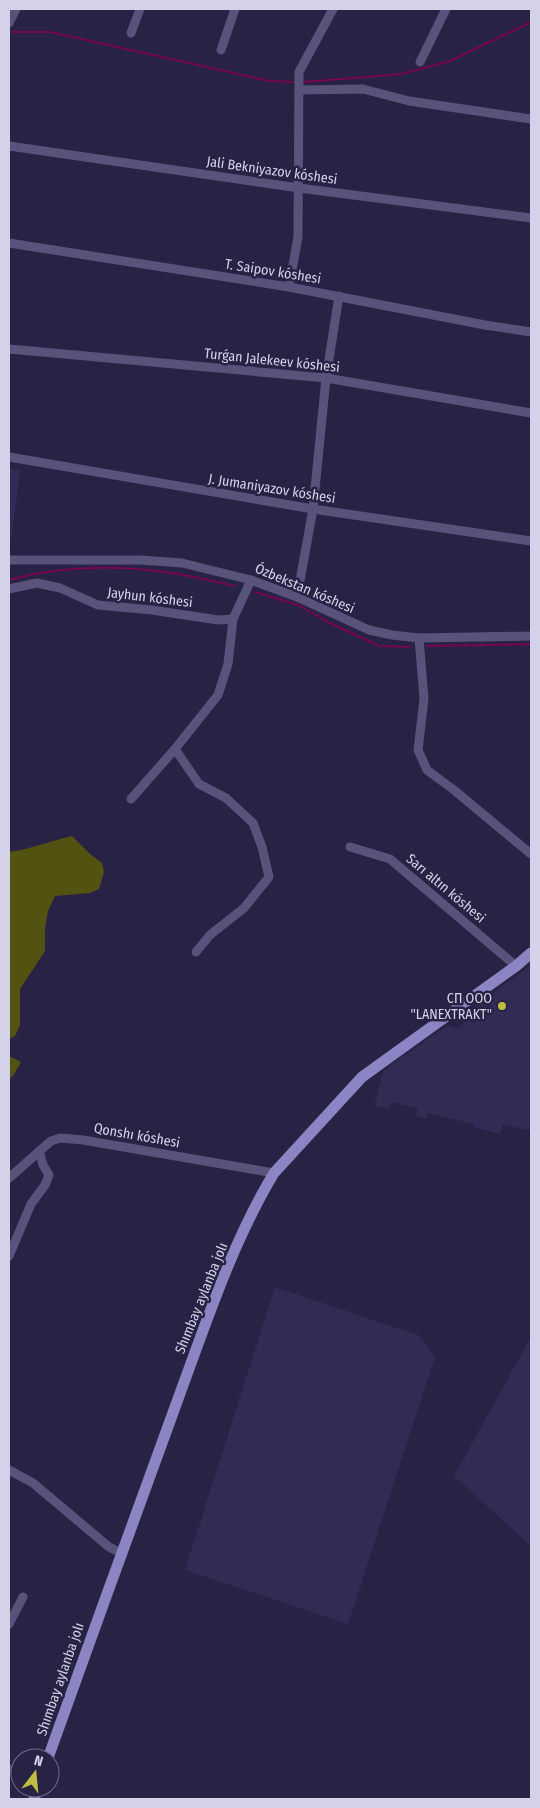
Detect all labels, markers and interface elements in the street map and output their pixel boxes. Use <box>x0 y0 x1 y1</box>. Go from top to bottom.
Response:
street label: Jali Bekniyazov kóshesi <box>205 153 338 188</box>
street label: T. Saipov kóshesi <box>224 256 322 287</box>
street label: Turǵan Jalekeev kóshesi <box>203 345 341 376</box>
street label: J. Jumaniyazov kóshesi <box>207 470 337 507</box>
street label: Ózbekstan kóshesi <box>252 559 358 617</box>
street label: Jayhun kóshesi <box>106 584 193 611</box>
street label: Sarı altın kóshesi <box>403 850 489 926</box>
place label: СП ООО "LANEXTRAKT" <box>410 990 492 1023</box>
marker: СП ООО "LANEXTRAKT" <box>496 1000 508 1012</box>
street label: Qonshı kóshesi <box>92 1120 181 1151</box>
street label: Shımbay aylanba jolı <box>171 1240 232 1356</box>
street label: Shımbay aylanba jolı <box>33 1620 88 1738</box>
north arrow <box>10 1748 60 1798</box>
text: N <box>32 1752 45 1770</box>

